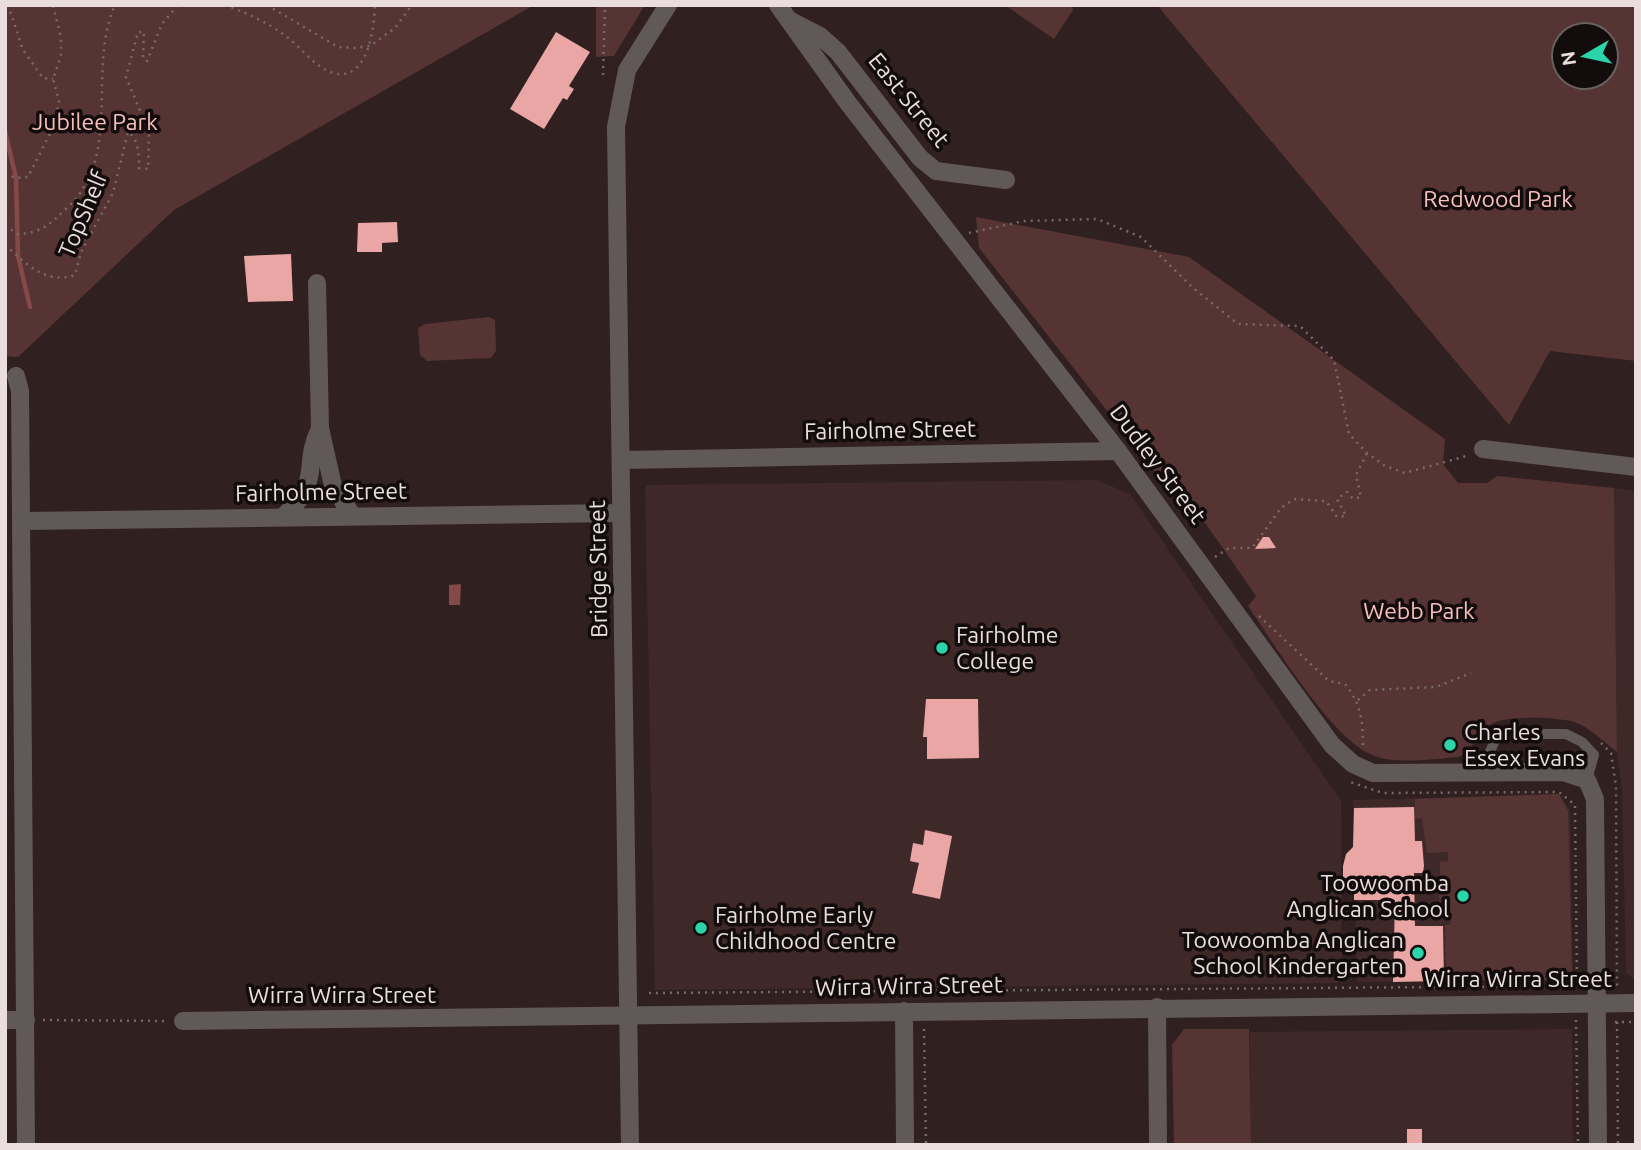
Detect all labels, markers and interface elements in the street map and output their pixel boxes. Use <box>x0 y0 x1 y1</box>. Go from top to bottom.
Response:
north arrow <box>1550 21 1620 91</box>
street label: East Street <box>864 48 955 152</box>
text: N <box>1556 50 1580 67</box>
park label: Jubilee Park <box>32 109 158 134</box>
street label: TopShelf <box>53 167 112 261</box>
park label: Redwood Park <box>1423 186 1573 211</box>
street label: Dudley Street <box>1106 399 1211 528</box>
street label: Fairholme Street <box>804 416 976 443</box>
street label: Fairholme Street <box>235 478 407 505</box>
street label: Bridge Street <box>584 500 611 638</box>
park label: Webb Park <box>1363 598 1475 623</box>
place label: Fairholme College <box>956 622 1059 673</box>
marker: Fairholme College <box>934 640 950 656</box>
place label: Charles Essex Evans <box>1464 719 1585 770</box>
marker: Charles Essex Evans <box>1442 737 1458 753</box>
place label: Toowoomba Anglican School <box>1286 870 1449 921</box>
marker: Toowoomba Anglican School <box>1455 888 1471 904</box>
place label: Fairholme Early Childhood Centre <box>715 902 896 953</box>
marker: Fairholme Early Childhood Centre <box>693 920 709 936</box>
place label: Toowoomba Anglican School Kindergarten <box>1182 927 1404 978</box>
marker: Toowoomba Anglican School Kindergarten <box>1410 945 1426 961</box>
street label: Wirra Wirra Street <box>1424 966 1612 991</box>
street label: Wirra Wirra Street <box>815 971 1003 1000</box>
street label: Wirra Wirra Street <box>248 982 436 1007</box>

